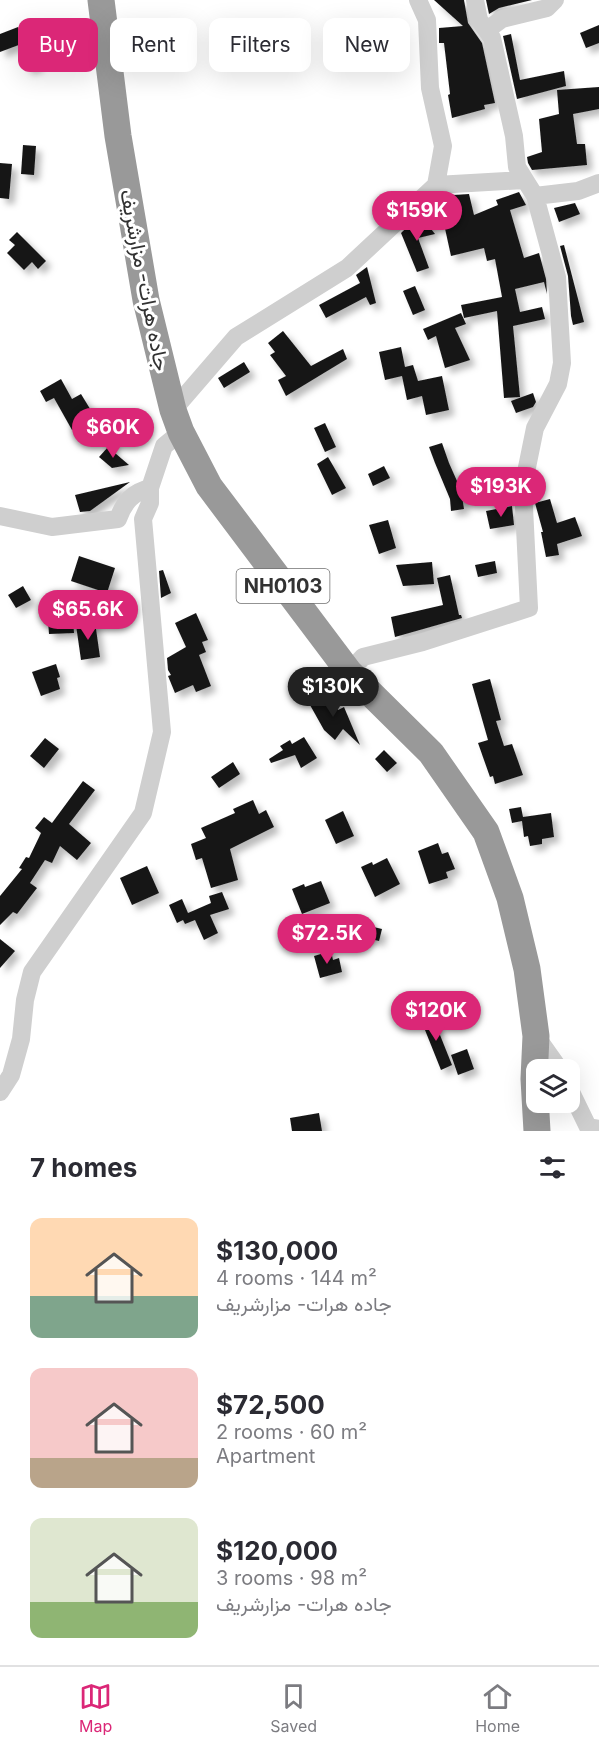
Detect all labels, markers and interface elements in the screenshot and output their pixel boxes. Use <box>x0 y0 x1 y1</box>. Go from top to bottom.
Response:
chip: Buy <box>18 18 98 72</box>
chip: Rent <box>110 18 197 72</box>
chip: Filters <box>209 18 311 72</box>
chip: New <box>323 18 410 72</box>
street label: جاده هرات- مزارشریف <box>114 187 175 373</box>
pin: $159K <box>375 191 459 242</box>
text: $159K <box>386 198 448 222</box>
pin: $60K <box>77 408 149 459</box>
text: $60K <box>86 415 140 439</box>
pin: $193K <box>459 467 543 518</box>
text: $193K <box>470 474 532 498</box>
road number: NH0103 <box>236 569 330 603</box>
pin: $65.6K <box>39 590 137 641</box>
text: $65.6K <box>52 597 124 621</box>
pin: $130K <box>291 667 375 718</box>
text: $130K <box>302 674 364 698</box>
pin: $72.5K <box>278 914 376 965</box>
text: $72.5K <box>291 921 363 945</box>
pin: $120K <box>394 991 478 1042</box>
text: $120K <box>405 998 467 1022</box>
map controls <box>526 1059 580 1113</box>
button: layers <box>526 1059 580 1113</box>
icon: filters <box>536 1151 569 1184</box>
text: 7 homes <box>30 1152 137 1183</box>
text: $130,000 <box>216 1235 338 1266</box>
icon: home <box>78 1242 150 1314</box>
text: 4 rooms · 144 m² <box>216 1266 377 1290</box>
text: جاده هرات- مزارشریف <box>216 1292 392 1316</box>
text: $72,500 <box>216 1389 325 1420</box>
icon: home <box>78 1392 150 1464</box>
text: 2 rooms · 60 m² <box>216 1420 367 1444</box>
text: Apartment <box>216 1444 315 1468</box>
text: $120,000 <box>216 1535 338 1566</box>
icon: home <box>78 1542 150 1614</box>
text: 3 rooms · 98 m² <box>216 1566 367 1590</box>
text: جاده هرات- مزارشریف <box>216 1592 392 1616</box>
tab: Map <box>79 1680 112 1736</box>
tab: Saved <box>270 1680 317 1736</box>
tab: Home <box>475 1680 520 1736</box>

